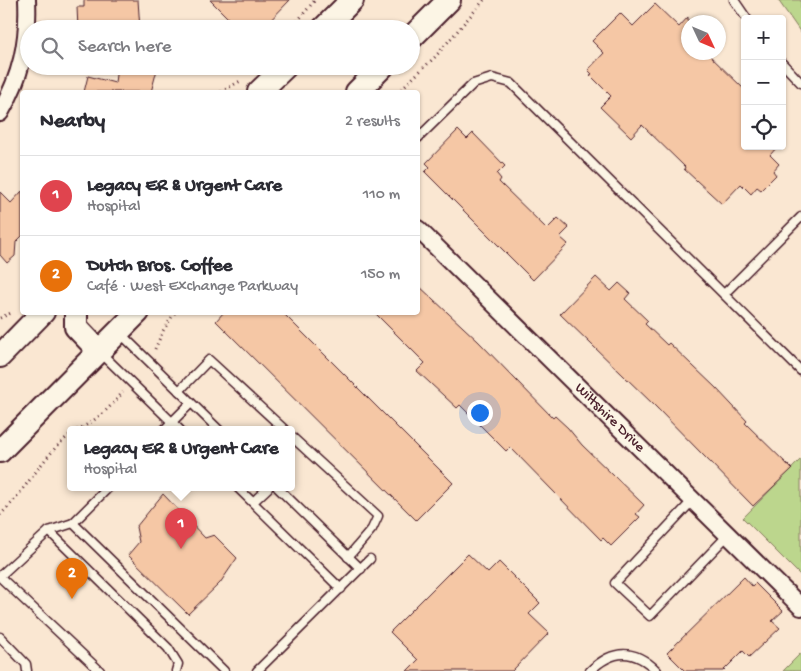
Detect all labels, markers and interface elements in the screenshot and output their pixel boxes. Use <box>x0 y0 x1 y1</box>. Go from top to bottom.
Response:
north arrow <box>681 15 726 60</box>
map controls <box>741 15 786 150</box>
button: + <box>741 15 786 60</box>
search box <box>20 20 420 75</box>
icon: search <box>38 34 66 62</box>
text: Search here <box>78 36 172 59</box>
button: − <box>741 60 786 105</box>
button: locate <box>741 105 786 150</box>
text: Nearby <box>40 110 105 135</box>
text: 2 results <box>345 113 400 132</box>
text: Legacy ER & Urgent Care <box>87 175 282 198</box>
text: 1 <box>53 186 59 205</box>
text: 110 m <box>363 186 400 205</box>
text: Hospital <box>87 198 141 217</box>
text: Dutch Bros. Coffee <box>87 255 232 278</box>
text: 2 <box>52 266 60 285</box>
text: 150 m <box>361 266 400 285</box>
text: Café · West Exchange Parkway <box>87 278 298 297</box>
street label: Wiltshire Drive <box>571 379 649 457</box>
your location <box>467 400 493 426</box>
popup <box>67 426 295 491</box>
text: Legacy ER & Urgent Care <box>84 438 278 461</box>
text: Hospital <box>84 461 137 480</box>
pin: 1 <box>165 508 197 549</box>
pin: 2 <box>56 558 88 599</box>

